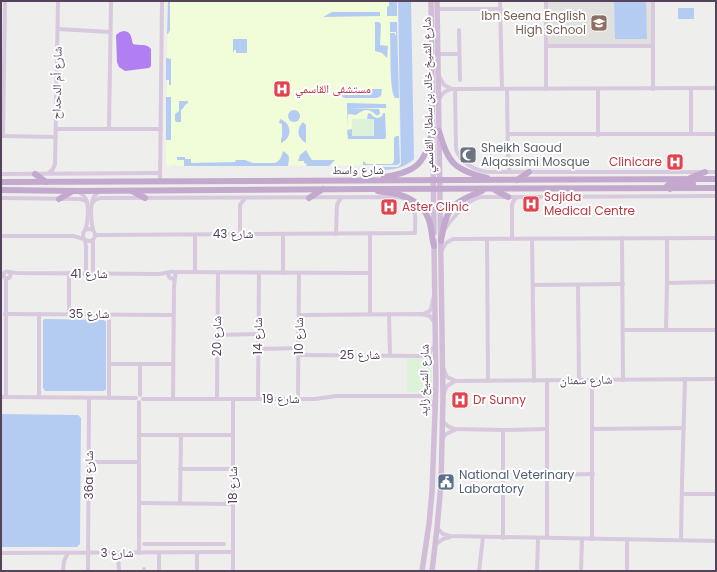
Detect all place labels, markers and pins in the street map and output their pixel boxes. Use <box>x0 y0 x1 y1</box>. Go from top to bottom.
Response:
place label: Ibn Seena English High School <box>481 7 586 38</box>
school or university icon: Ibn Seena English High School <box>589 13 609 33</box>
hospital icon: مستشفى القاسمي <box>272 79 292 99</box>
place label: مستشفى القاسمي <box>295 80 371 99</box>
place label: Sheikh Saoud Alqassimi Mosque <box>481 139 590 170</box>
mosque icon: Sheikh Saoud Alqassimi Mosque <box>458 145 478 165</box>
hospital icon: Clinicare <box>665 152 685 172</box>
place label: Clinicare <box>609 153 662 170</box>
place label: Sajida Medical Centre <box>544 188 635 219</box>
hospital icon: Sajida Medical Centre <box>521 194 541 214</box>
hospital icon: Aster Clinic <box>379 197 399 217</box>
place label: Aster Clinic <box>402 198 469 215</box>
hospital icon: Dr Sunny <box>450 390 470 410</box>
place label: Dr Sunny <box>473 391 526 408</box>
place label: National Veterinary Laboratory <box>459 466 575 497</box>
public building icon: National Veterinary Laboratory <box>436 472 456 492</box>

